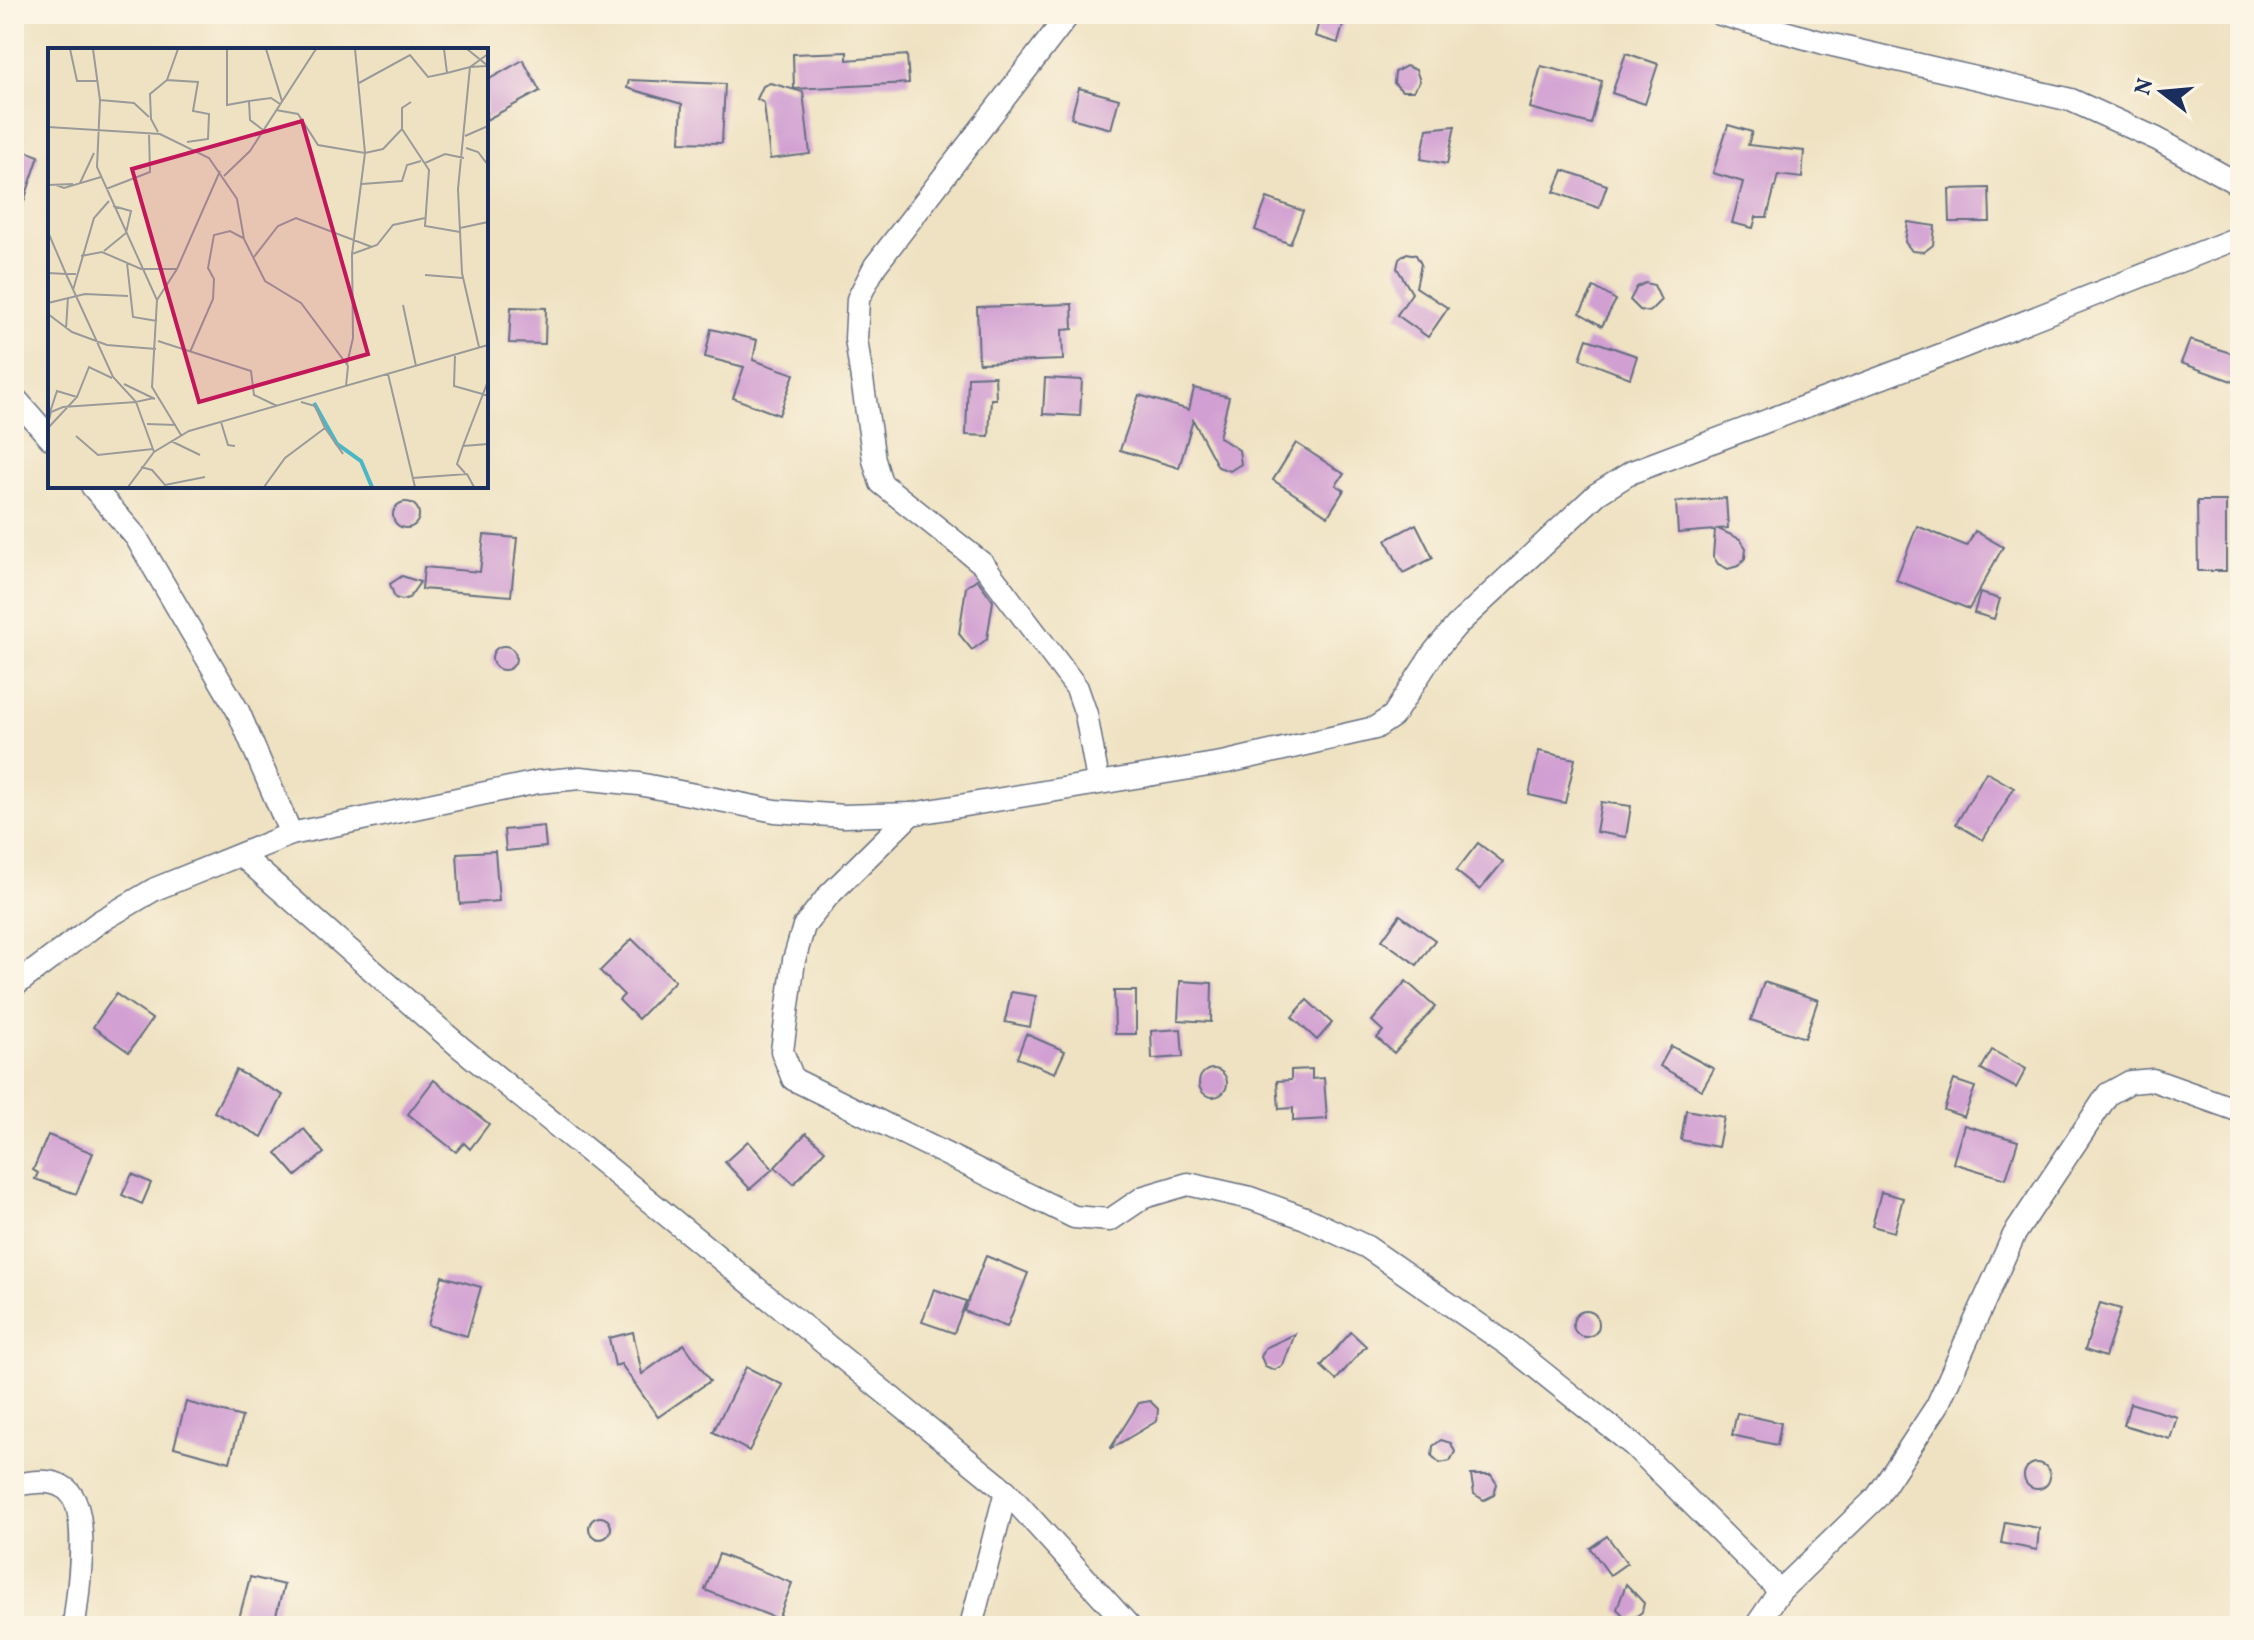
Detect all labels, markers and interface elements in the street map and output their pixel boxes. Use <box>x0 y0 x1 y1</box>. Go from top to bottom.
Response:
inset map <box>48 48 488 488</box>
north arrow <box>2122 52 2202 132</box>
text: N <box>2128 75 2162 99</box>

